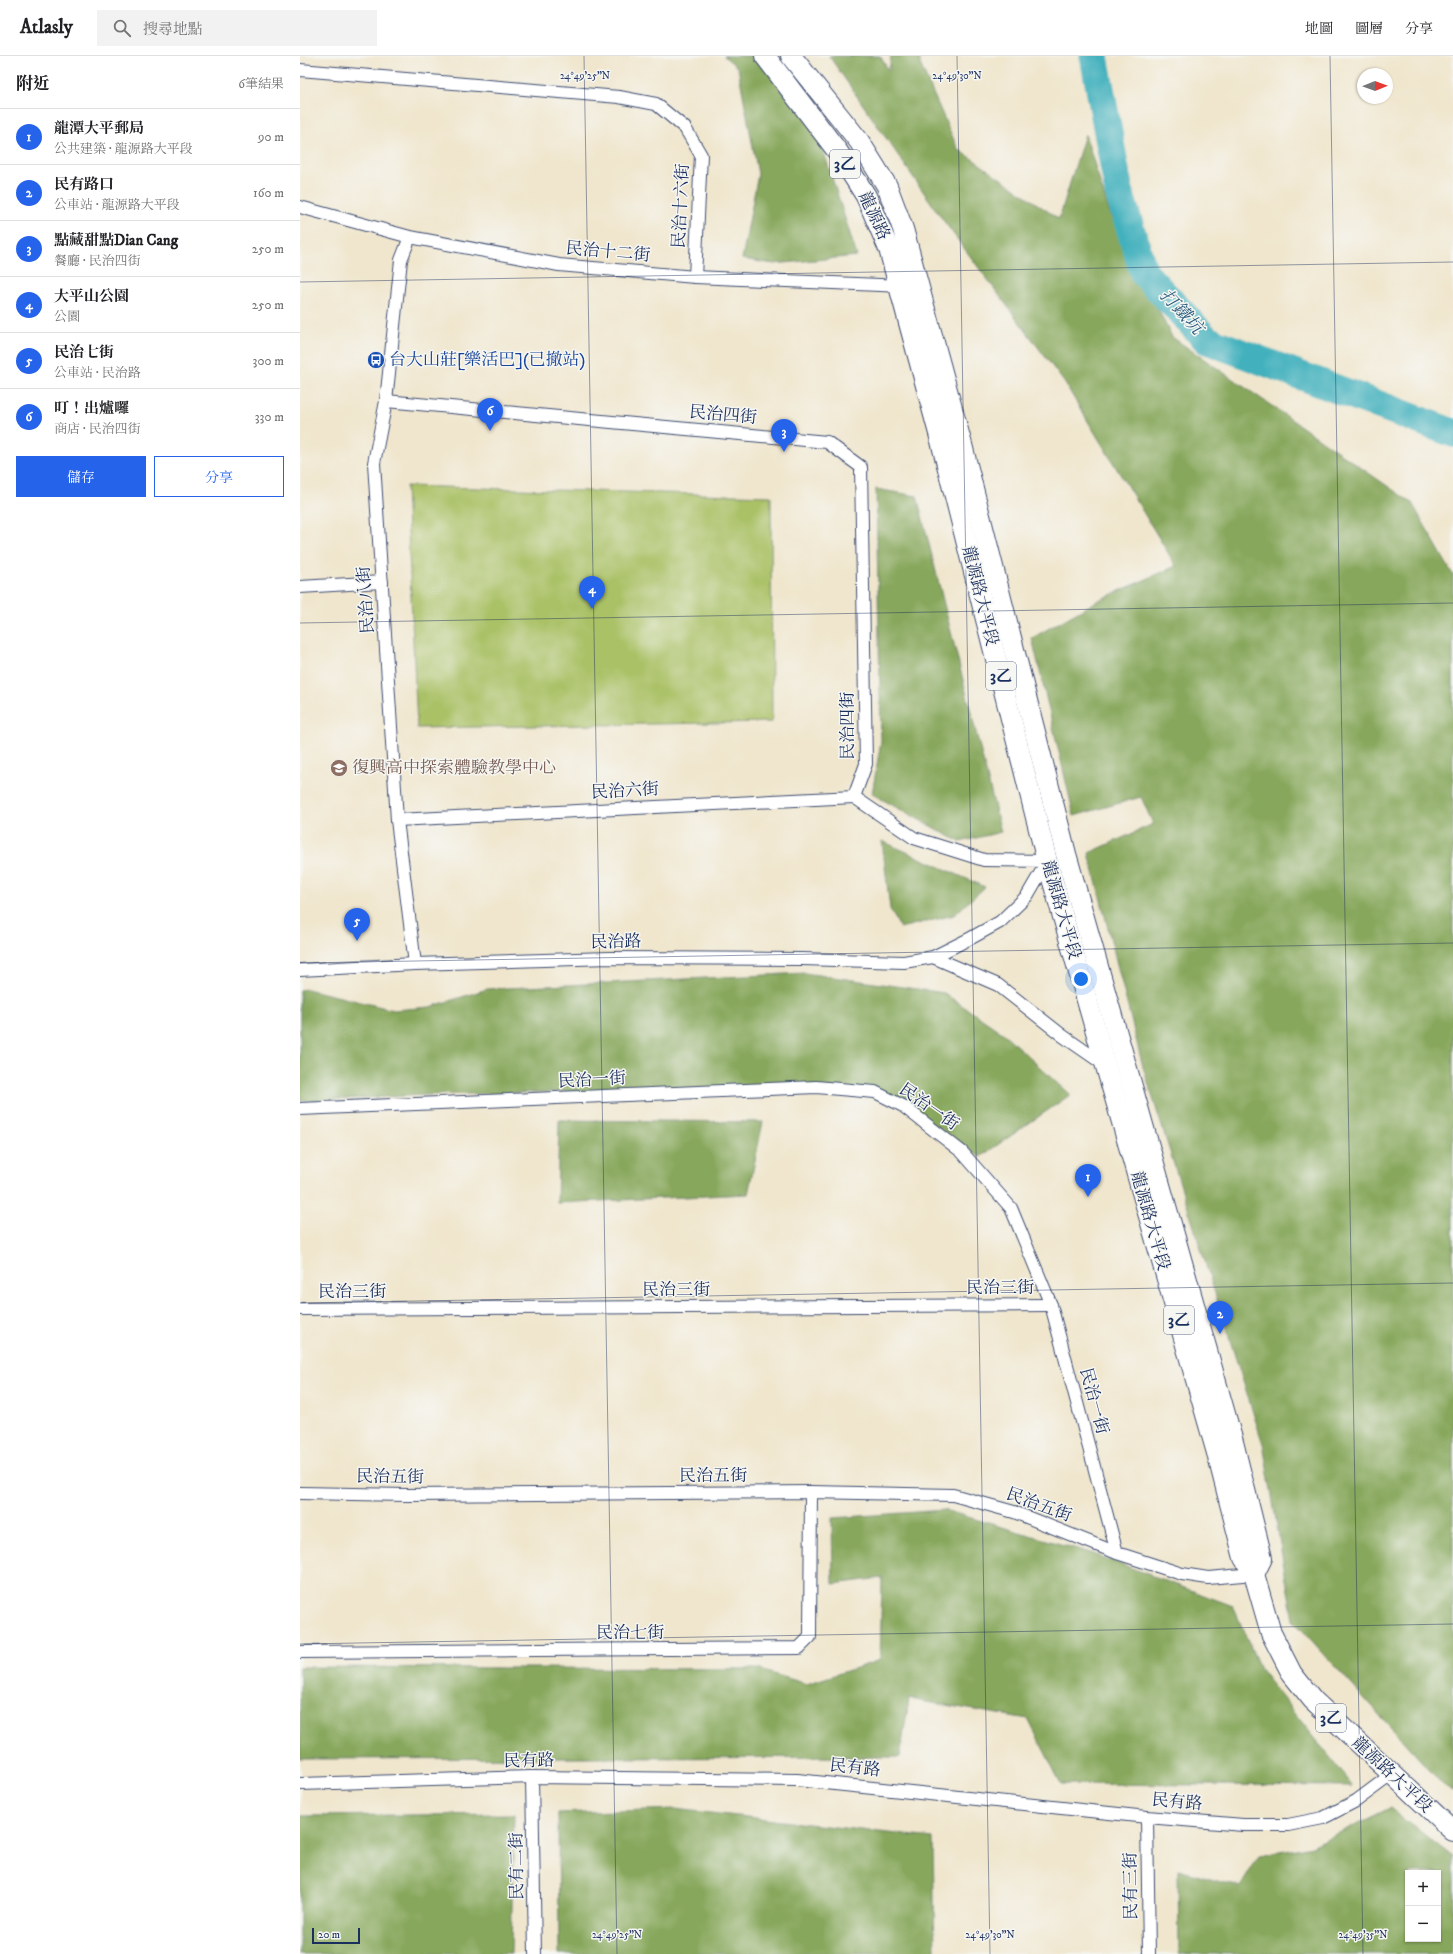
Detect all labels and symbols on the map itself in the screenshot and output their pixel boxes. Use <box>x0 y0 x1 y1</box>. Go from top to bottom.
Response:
north arrow <box>1357 68 1393 104</box>
text: 24°49'25"N <box>560 70 610 82</box>
text: 24°49'30"N <box>932 70 982 82</box>
road number: 3乙 <box>830 150 860 178</box>
street label: 民治十六街 <box>668 163 694 249</box>
street label: 龍源路 <box>853 188 895 244</box>
street label: 民治十二街 <box>565 237 651 267</box>
water label: 打鐵坑 <box>1155 285 1210 341</box>
place label: 台大山莊[樂活巴](已撤站) <box>389 349 585 371</box>
bus stop icon: 台大山莊[樂活巴](已撤站) <box>366 350 386 370</box>
pin: 6 <box>477 398 503 431</box>
street label: 民治四街 <box>688 401 758 429</box>
pin: 3 <box>771 419 797 452</box>
street label: 龍源路大平段 <box>957 544 1003 648</box>
street label: 民治八街 <box>353 565 379 635</box>
pin: 4 <box>579 576 605 609</box>
road number: 3乙 <box>986 662 1016 690</box>
street label: 民治四街 <box>837 692 859 760</box>
place label: 復興高中探索體驗教學中心 <box>352 757 556 779</box>
school or university icon: 復興高中探索體驗教學中心 <box>329 758 349 778</box>
street label: 民治六街 <box>590 778 660 804</box>
street label: 龍源路大平段 <box>1036 858 1086 962</box>
pin: 5 <box>344 908 370 941</box>
street label: 民治路 <box>590 931 642 953</box>
your location <box>1071 969 1091 989</box>
street label: 民治一街 <box>557 1067 627 1093</box>
street label: 民治一街 <box>895 1078 963 1136</box>
pin: 1 <box>1075 1164 1101 1197</box>
street label: 龍源路大平段 <box>1125 1169 1175 1273</box>
street label: 民治三街 <box>966 1277 1034 1299</box>
street label: 民治三街 <box>642 1279 710 1301</box>
street label: 民治三街 <box>318 1281 386 1303</box>
pin: 2 <box>1207 1301 1233 1334</box>
road number: 3乙 <box>1164 1306 1194 1334</box>
street label: 民治一街 <box>1075 1365 1113 1437</box>
street label: 民治五街 <box>356 1465 424 1489</box>
street label: 民治五街 <box>679 1465 747 1487</box>
street label: 民治五街 <box>1003 1483 1075 1527</box>
street label: 民治七街 <box>596 1622 664 1644</box>
road number: 3乙 <box>1316 1704 1346 1732</box>
street label: 龍源路大平段 <box>1347 1732 1437 1818</box>
street label: 民有路 <box>503 1750 555 1772</box>
street label: 民有路 <box>828 1754 882 1782</box>
street label: 民有路 <box>1151 1789 1203 1815</box>
street label: 民有二街 <box>505 1832 529 1900</box>
street label: 民有三街 <box>1119 1852 1143 1920</box>
scale bar <box>312 1926 360 1945</box>
text: 24°49'25"N <box>592 1929 642 1941</box>
text: 24°49'30"N <box>965 1929 1015 1941</box>
text: 24°49'35"N <box>1338 1929 1388 1941</box>

